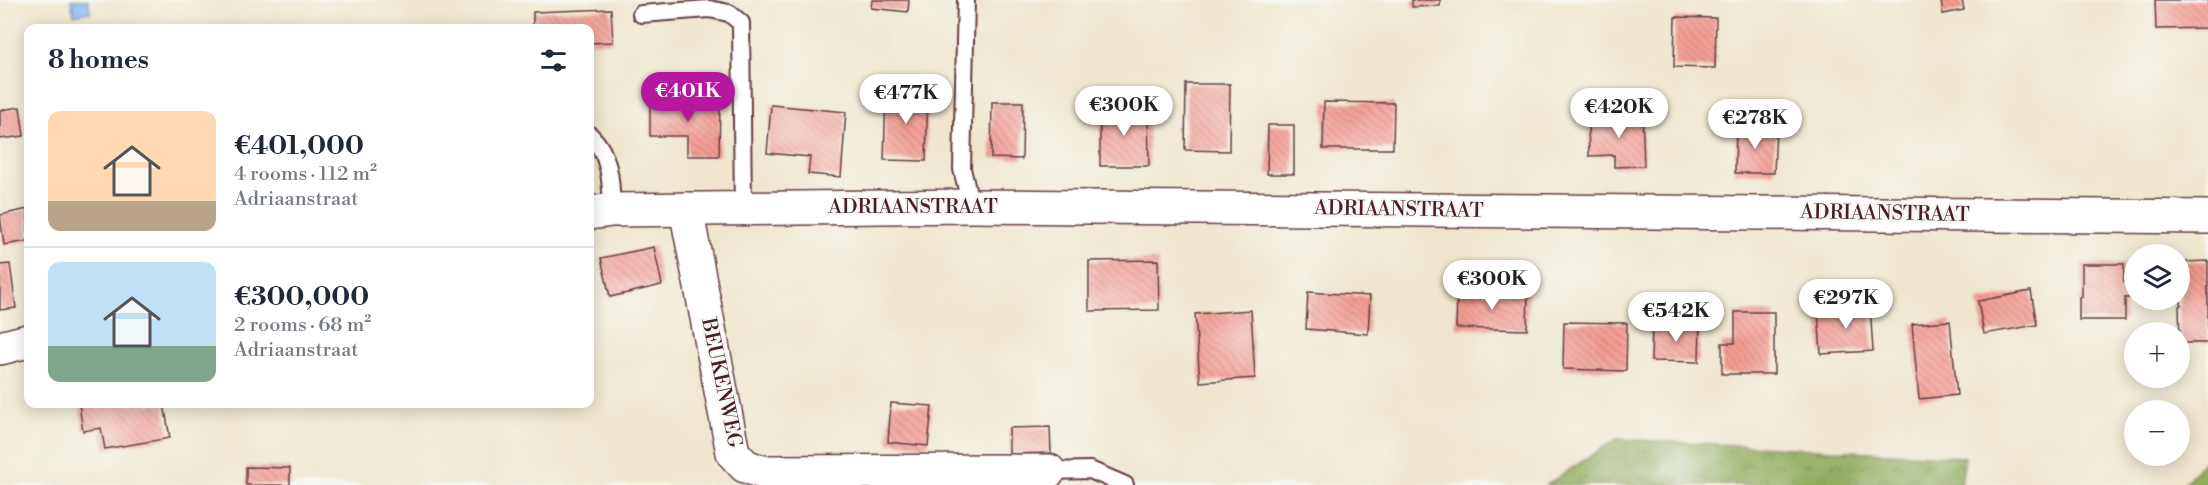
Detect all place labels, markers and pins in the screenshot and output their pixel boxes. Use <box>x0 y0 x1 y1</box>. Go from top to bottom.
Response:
pin: €401K <box>646 72 730 123</box>
pin: €477K <box>864 74 948 125</box>
pin: €300K <box>1082 86 1166 137</box>
pin: €420K <box>1577 88 1661 139</box>
pin: €278K <box>1713 99 1797 150</box>
pin: €300K <box>1450 260 1534 311</box>
pin: €297K <box>1804 279 1888 330</box>
pin: €542K <box>1634 292 1718 343</box>

